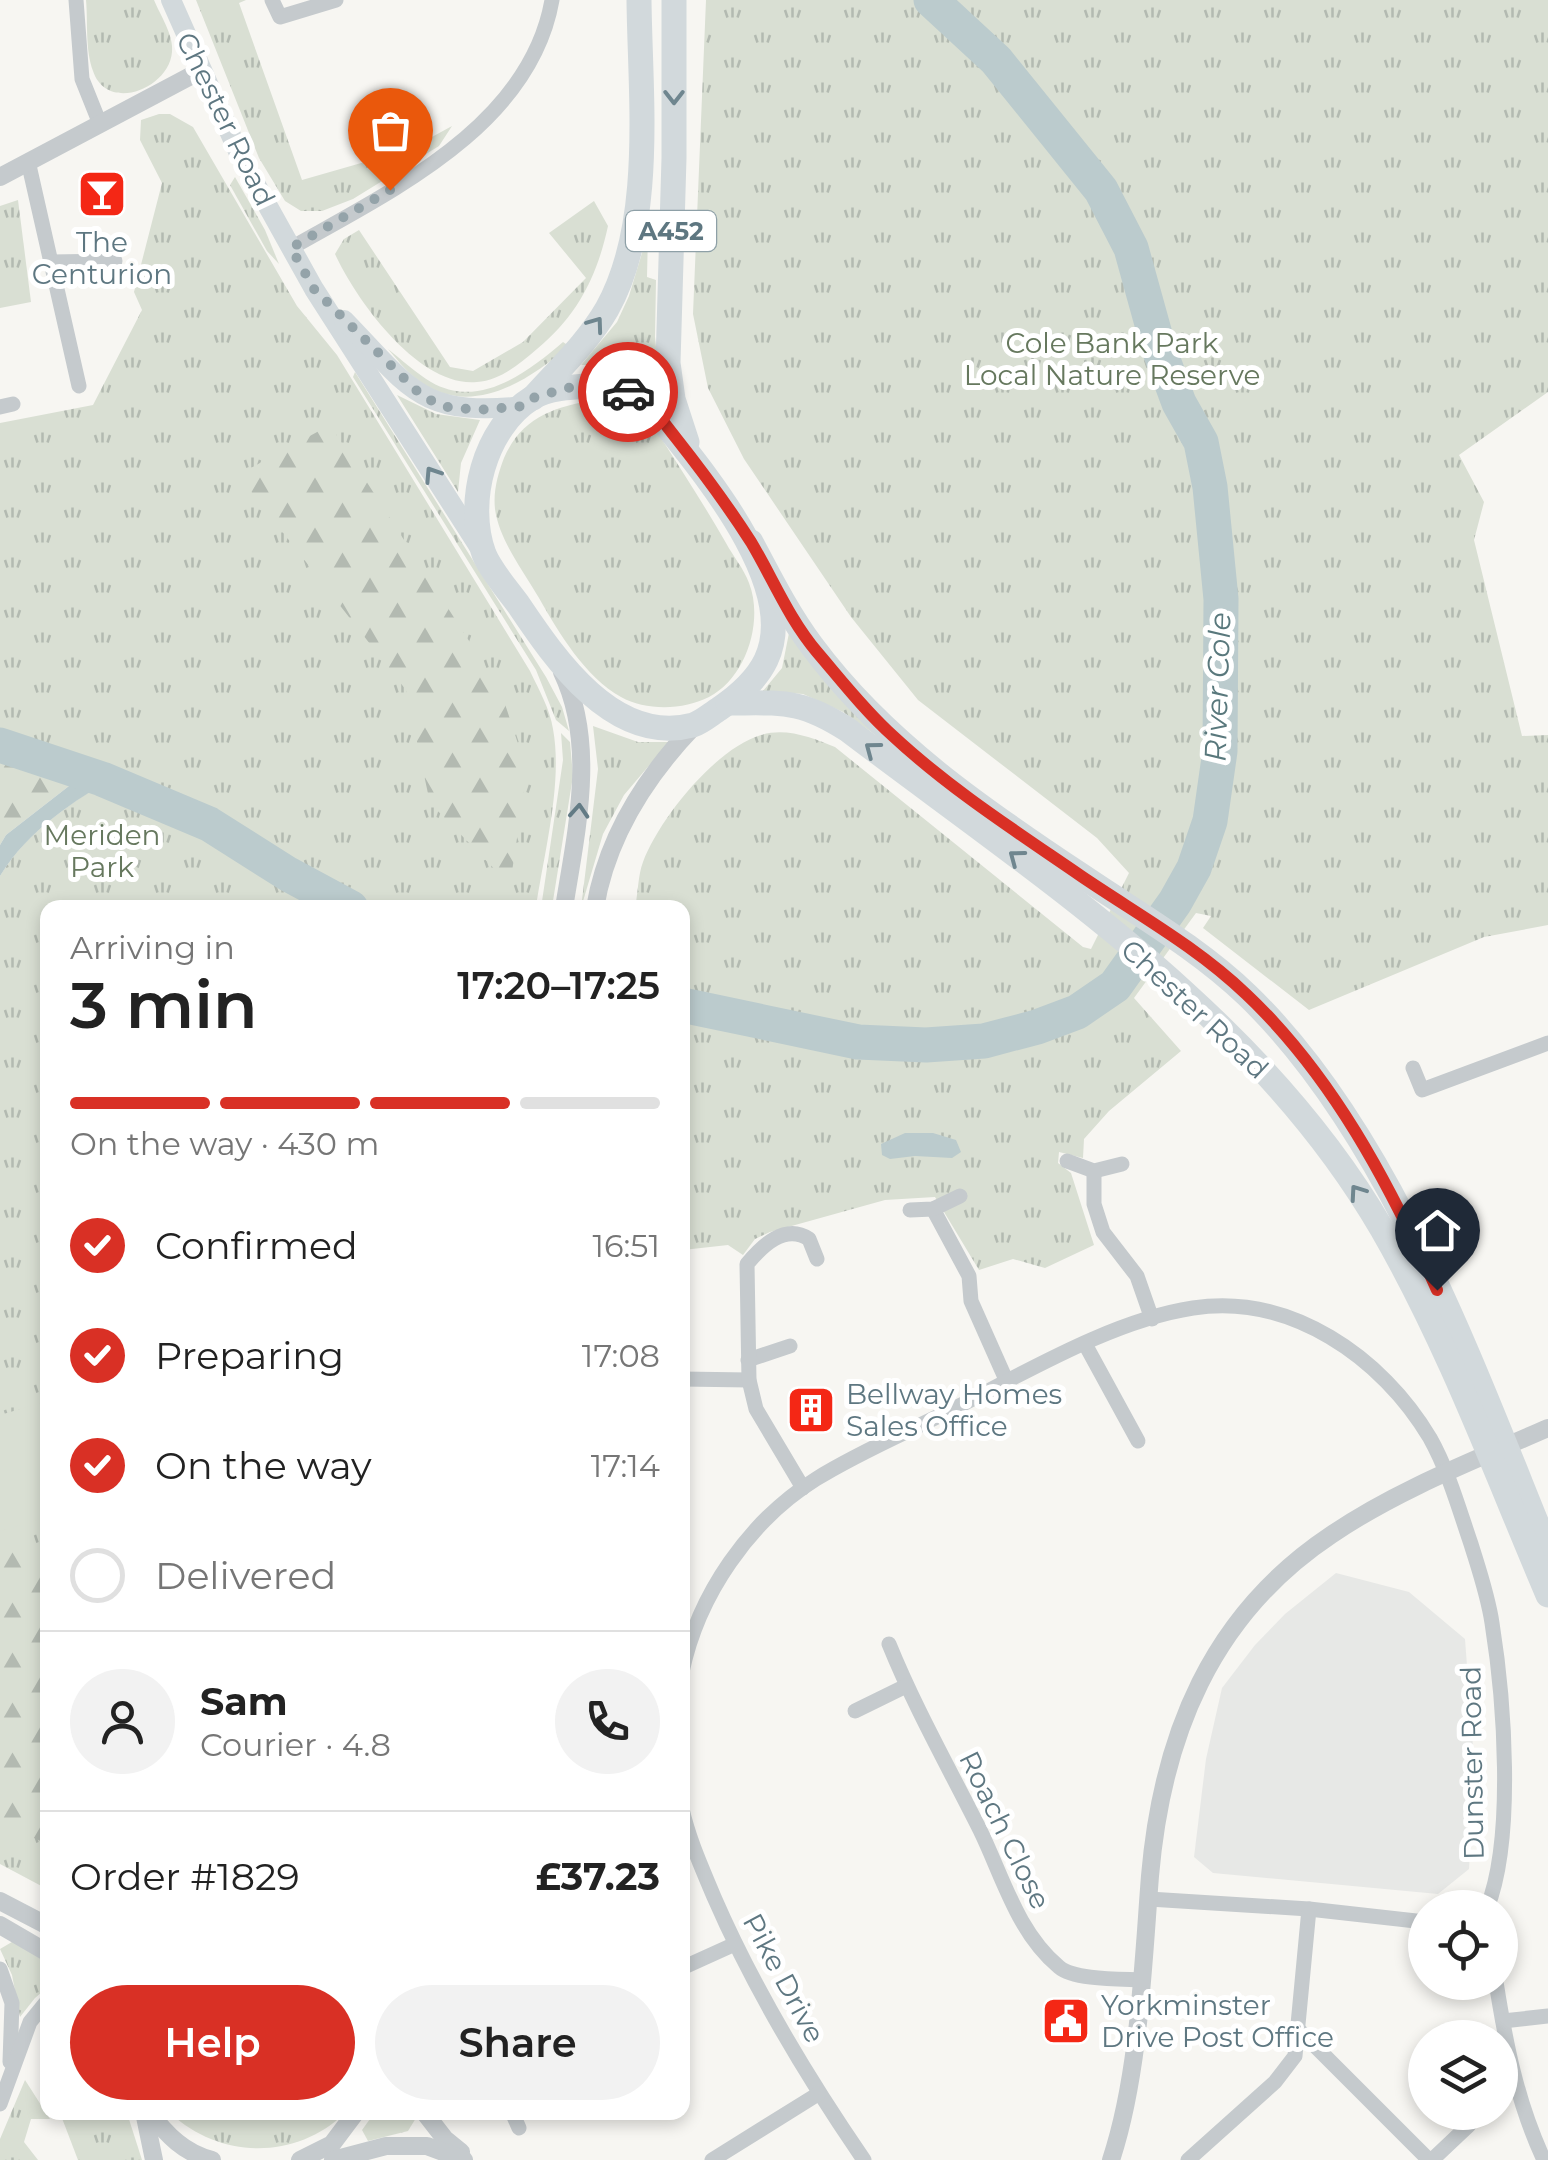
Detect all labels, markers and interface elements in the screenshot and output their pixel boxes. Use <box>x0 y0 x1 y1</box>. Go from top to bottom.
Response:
street label: Chester Road <box>169 27 283 211</box>
pin <box>348 88 433 191</box>
one-way arrow <box>663 90 685 106</box>
icon: bag <box>363 103 418 158</box>
bar icon: The Centurion <box>76 168 128 220</box>
road number: A452 <box>626 211 716 251</box>
place label: The Centurion <box>32 225 172 291</box>
one-way arrow <box>585 317 602 335</box>
park label: Cole Bank Park Local Nature Reserve <box>964 326 1260 392</box>
courier <box>578 342 678 442</box>
icon: car <box>601 365 656 420</box>
one-way arrow <box>425 466 444 484</box>
water label: River Cole <box>1196 612 1239 762</box>
one-way arrow <box>865 743 883 760</box>
one-way arrow <box>568 803 589 819</box>
park label: Meriden Park <box>43 818 161 884</box>
one-way arrow <box>1009 852 1027 869</box>
text: Arriving in <box>70 928 235 967</box>
street label: Chester Road <box>1114 932 1276 1086</box>
text: 17:20–17:25 <box>457 962 660 1009</box>
text: 3 min <box>70 965 258 1044</box>
text: On the way · 430 m <box>70 1124 379 1163</box>
one-way arrow <box>1351 1184 1369 1203</box>
pin <box>1395 1188 1480 1291</box>
icon: home <box>1410 1203 1465 1258</box>
icon: check <box>70 1218 125 1273</box>
text: Confirmed <box>155 1222 358 1269</box>
text: 16:51 <box>593 1226 660 1265</box>
icon: check <box>70 1328 125 1383</box>
text: Preparing <box>155 1332 344 1379</box>
text: 17:08 <box>582 1336 660 1375</box>
place label: Bellway Homes Sales Office <box>846 1377 1062 1443</box>
building icon: Bellway Homes Sales Office <box>785 1384 837 1436</box>
icon: check <box>70 1438 125 1493</box>
text: On the way <box>155 1442 372 1489</box>
text: 17:14 <box>591 1446 660 1485</box>
text: Delivered <box>155 1552 336 1599</box>
street label: Dunster Road <box>1453 1666 1491 1860</box>
button: person <box>70 1669 175 1774</box>
button: phone <box>555 1669 660 1774</box>
text: Sam <box>200 1678 288 1725</box>
text: Courier · 4.8 <box>200 1725 391 1764</box>
street label: Roach Close <box>952 1745 1058 1915</box>
text: Order #1829 <box>70 1853 300 1900</box>
text: £37.23 <box>536 1853 660 1900</box>
map controls <box>1408 1890 1518 2130</box>
button: locate <box>1408 1890 1518 2000</box>
street label: Pike Drive <box>736 1908 832 2048</box>
button: Help <box>70 1985 355 2100</box>
button: Share <box>375 1985 660 2100</box>
place label: Yorkminster Drive Post Office <box>1101 1988 1334 2054</box>
public building icon: Yorkminster Drive Post Office <box>1040 1995 1092 2047</box>
button: layers <box>1408 2020 1518 2130</box>

